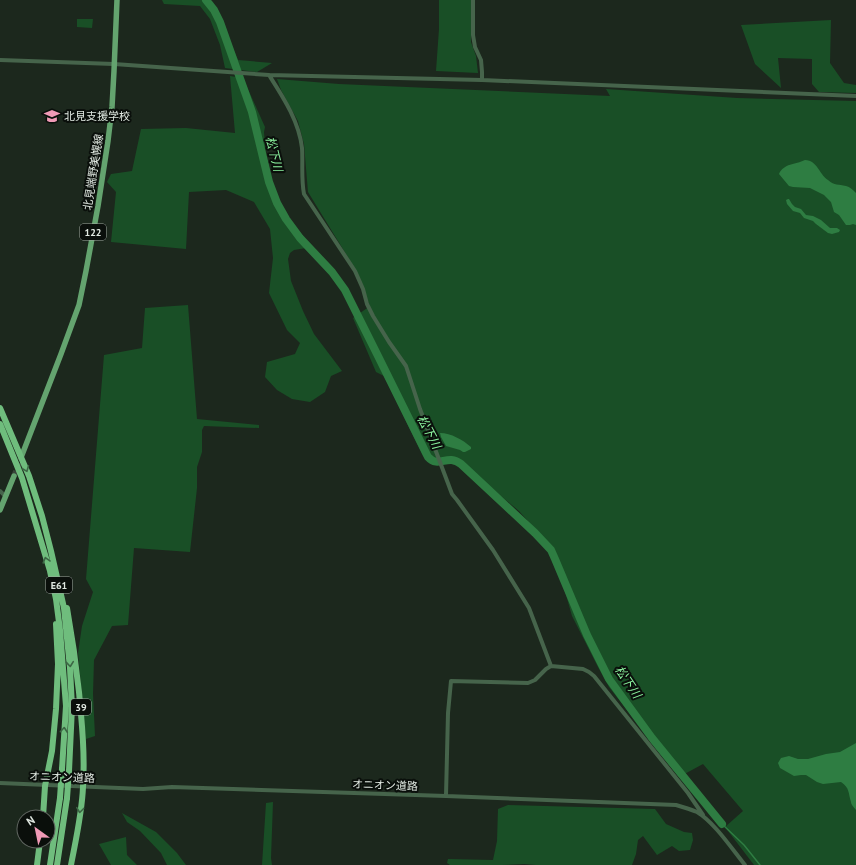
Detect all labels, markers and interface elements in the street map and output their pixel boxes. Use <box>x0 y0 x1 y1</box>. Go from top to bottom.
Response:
school or university icon: 北見支援学校 <box>43 107 61 125</box>
place label: 北見支援学校 <box>64 109 130 123</box>
street label: 北見端野美幌線 <box>80 133 106 211</box>
water label: 松下川 <box>263 135 287 175</box>
road number: 122 <box>80 224 106 240</box>
water label: 松下川 <box>414 412 445 453</box>
one-way arrow <box>22 466 30 473</box>
one-way arrow <box>43 557 51 563</box>
road number: E61 <box>46 577 72 593</box>
one-way arrow <box>65 661 74 667</box>
water label: 松下川 <box>612 663 646 702</box>
road number: 39 <box>71 699 91 715</box>
one-way arrow <box>60 727 69 733</box>
street label: オニオン道路 <box>29 769 95 785</box>
street label: オニオン道路 <box>352 777 418 793</box>
one-way arrow <box>76 807 85 813</box>
north arrow <box>16 809 56 849</box>
text: N <box>24 813 37 828</box>

